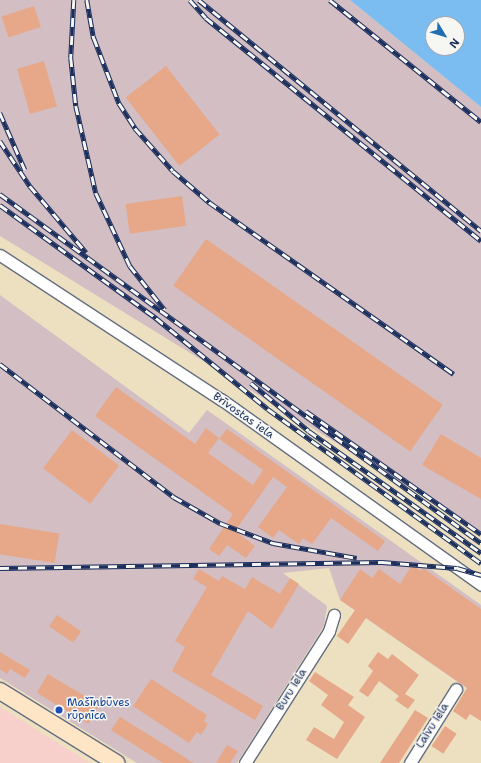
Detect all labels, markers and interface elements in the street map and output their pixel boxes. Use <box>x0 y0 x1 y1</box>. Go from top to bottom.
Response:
north arrow <box>425 16 465 56</box>
text: N <box>445 35 463 51</box>
street label: Brīvostas iela <box>210 390 276 442</box>
street label: Buru iela <box>274 667 310 713</box>
place label: Mašīnbūves rūpnīca <box>67 697 130 723</box>
street label: Laivu iela <box>414 701 452 751</box>
marker: Mašīnbūves rūpnīca <box>54 705 64 715</box>

